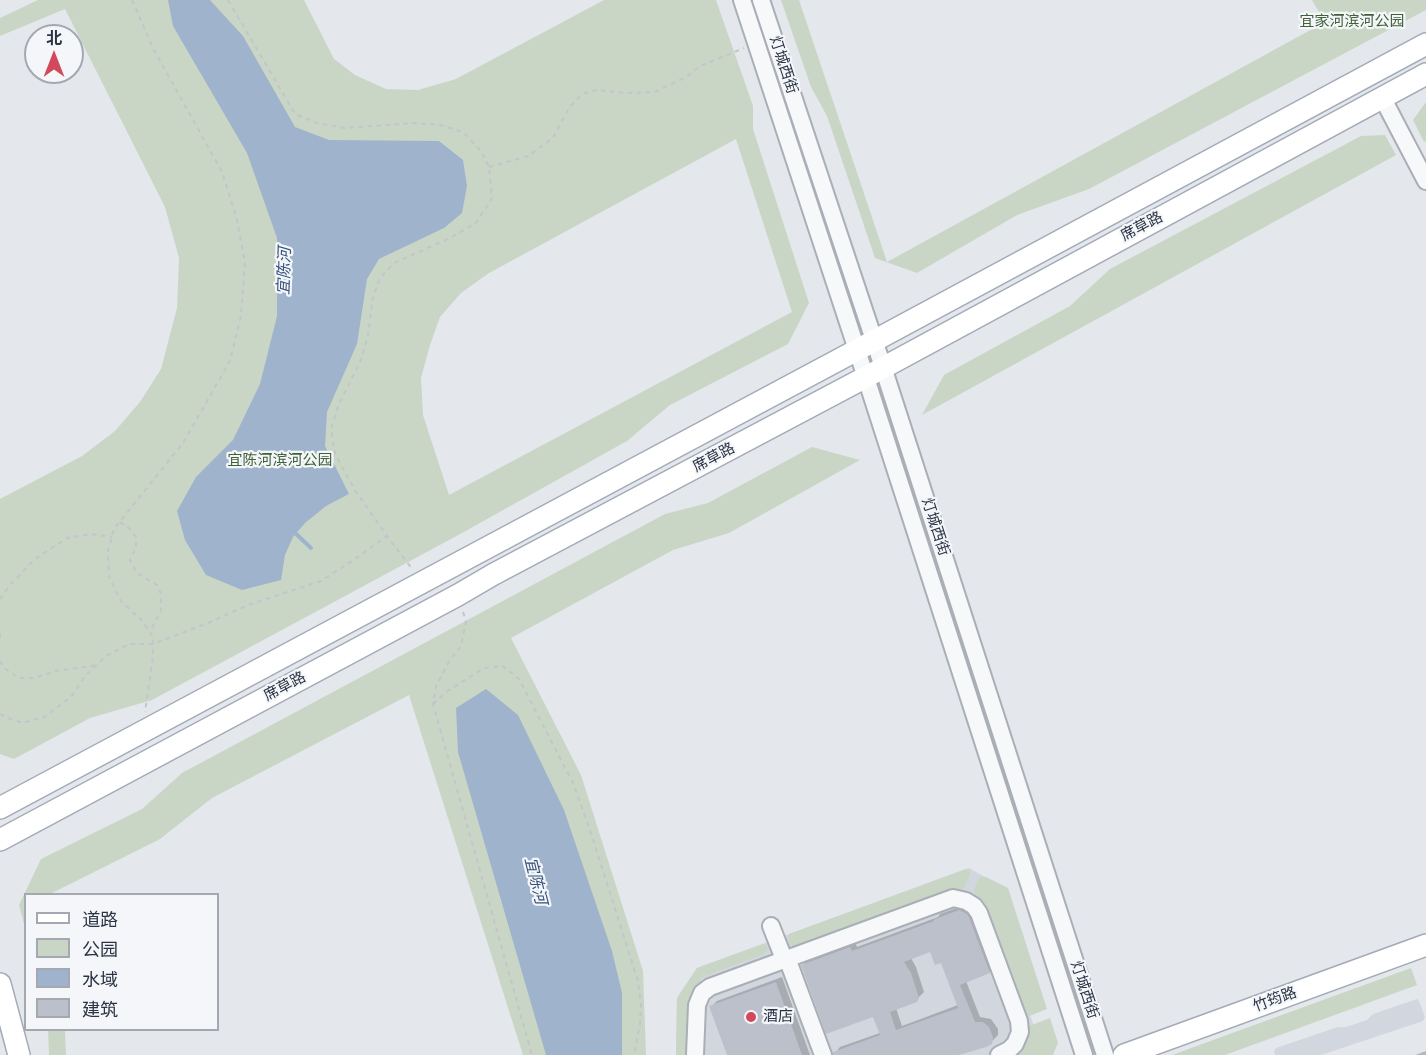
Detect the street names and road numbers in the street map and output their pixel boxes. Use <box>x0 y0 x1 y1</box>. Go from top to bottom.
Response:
street label: 灯城西街 <box>765 34 801 96</box>
street label: 席草路 <box>1118 208 1166 246</box>
street label: 席草路 <box>690 439 738 477</box>
street label: 灯城西街 <box>917 496 953 558</box>
street label: 席草路 <box>261 668 309 706</box>
street label: 灯城西街 <box>1066 959 1102 1021</box>
street label: 竹筠路 <box>1251 984 1299 1016</box>

